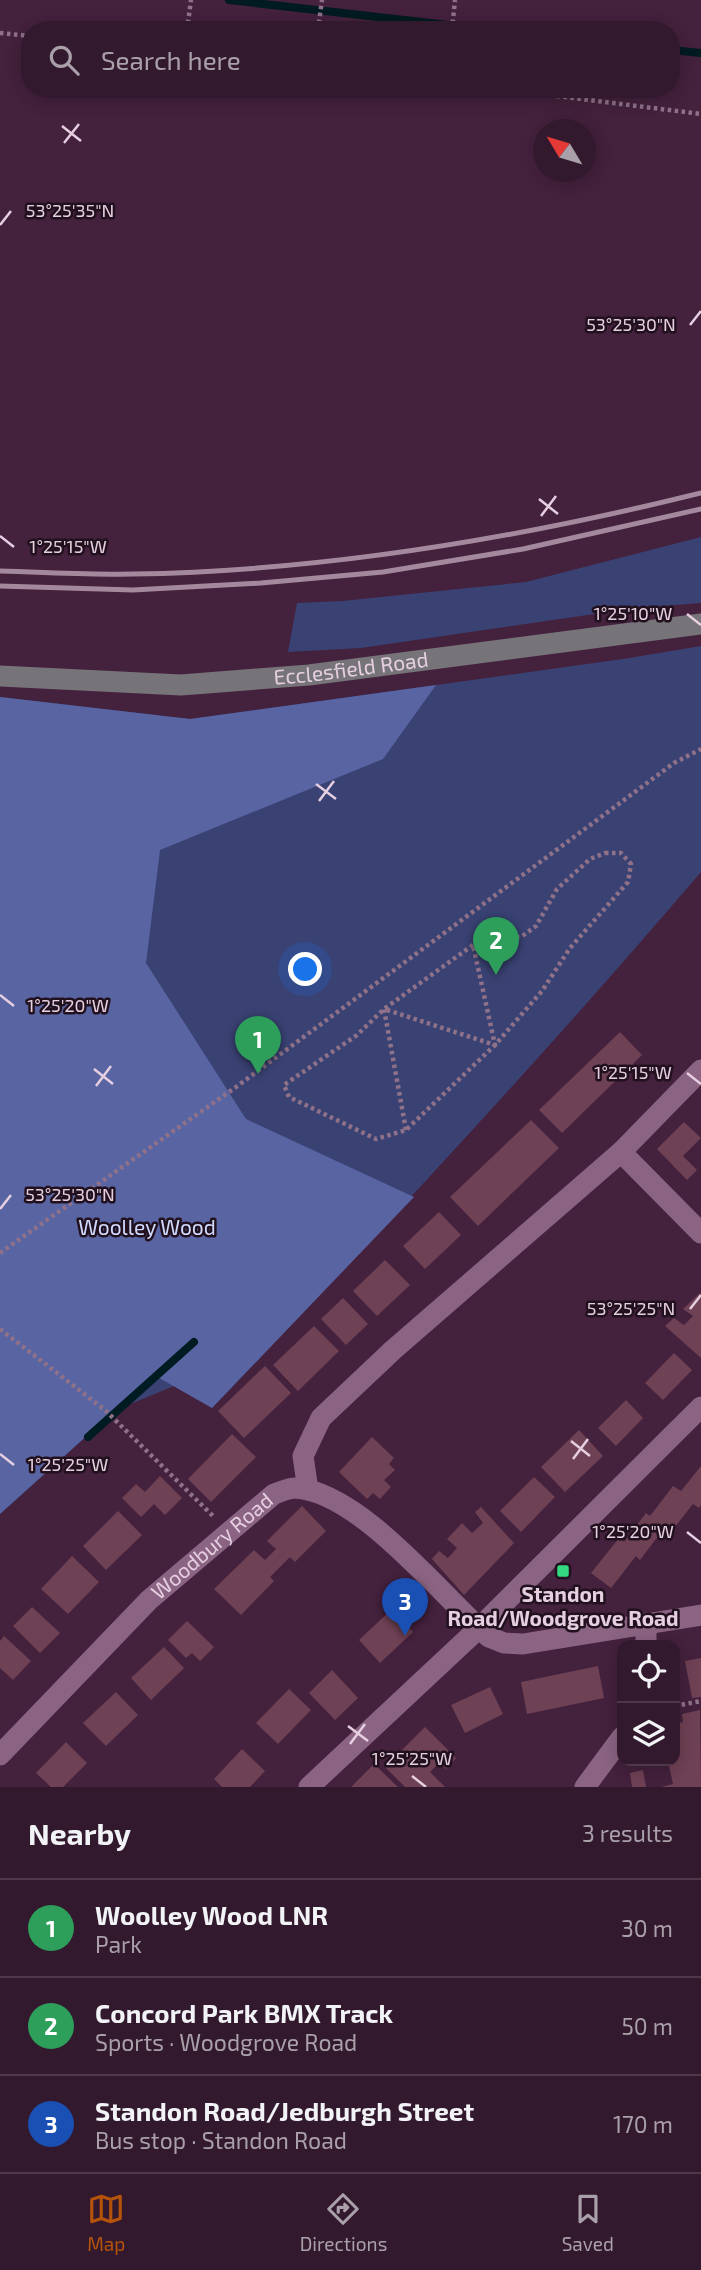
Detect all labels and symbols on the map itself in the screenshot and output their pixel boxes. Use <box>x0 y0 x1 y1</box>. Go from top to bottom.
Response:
north arrow <box>533 119 596 182</box>
text: 53°25'35"N <box>26 199 114 221</box>
text: 53°25'30"N <box>586 313 676 335</box>
text: 1°25'15"W <box>29 535 107 557</box>
text: 1°25'10"W <box>594 602 672 624</box>
street label: Ecclesfield Road <box>273 646 430 689</box>
pin: 2 <box>473 917 519 975</box>
your location <box>288 952 322 986</box>
text: 1°25'20"W <box>27 994 109 1016</box>
pin: 1 <box>235 1016 281 1074</box>
text: 1°25'15"W <box>594 1061 672 1083</box>
text: 53°25'30"N <box>25 1183 115 1205</box>
park label: Woolley Wood <box>78 1214 216 1239</box>
text: 53°25'25"N <box>587 1297 675 1319</box>
text: 1°25'25"W <box>28 1453 108 1475</box>
street label: Woodbury Road <box>145 1487 277 1604</box>
text: 1°25'20"W <box>592 1520 674 1542</box>
marker: Standon Road/Woodgrove Road <box>555 1563 571 1579</box>
pin: 3 <box>382 1578 428 1636</box>
place label: Standon Road/Woodgrove Road <box>447 1581 679 1630</box>
text: 1°25'25"W <box>372 1747 452 1769</box>

